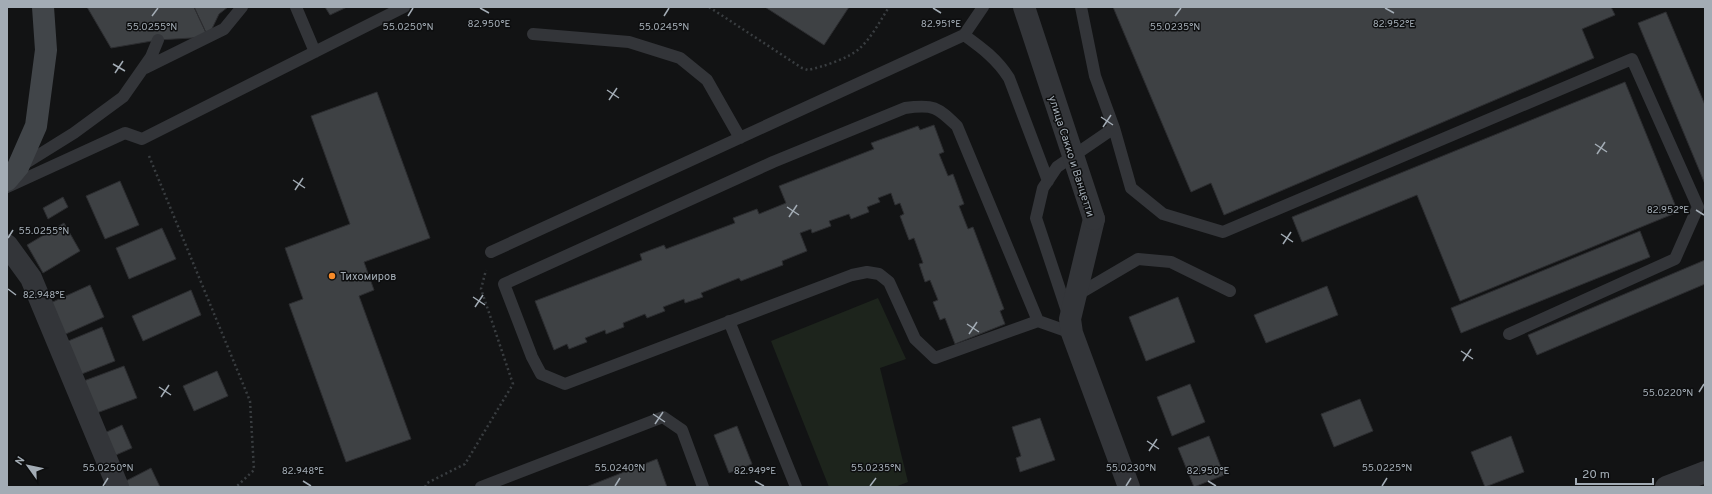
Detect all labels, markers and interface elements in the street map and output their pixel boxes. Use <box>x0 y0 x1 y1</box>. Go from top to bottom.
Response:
text: 82.950°E <box>468 18 510 31</box>
text: 82.951°E <box>921 18 961 31</box>
text: 82.952°E <box>1373 18 1415 31</box>
text: 55.0255°N <box>127 21 177 34</box>
text: 55.0250°N <box>383 21 434 34</box>
text: 55.0245°N <box>639 21 689 34</box>
text: 55.0235°N <box>1150 21 1200 34</box>
street label: улица Сакко и Ванцетти <box>1045 94 1097 219</box>
text: 82.952°E <box>1647 204 1689 217</box>
text: 55.0255°N <box>19 225 69 238</box>
place label: Тихомиров <box>340 270 396 284</box>
marker: Тихомиров <box>327 271 337 281</box>
text: 82.948°E <box>23 289 65 302</box>
text: 55.0220°N <box>1643 387 1693 400</box>
north arrow <box>8 446 48 486</box>
text: N <box>12 454 28 468</box>
scale bar <box>1576 460 1653 486</box>
text: 55.0250°N <box>83 462 134 475</box>
text: 55.0240°N <box>595 462 645 475</box>
text: 55.0235°N <box>851 462 901 475</box>
text: 55.0230°N <box>1106 462 1156 475</box>
text: 55.0225°N <box>1362 462 1412 475</box>
text: 82.948°E <box>282 465 324 478</box>
text: 82.949°E <box>734 465 776 478</box>
text: 82.950°E <box>1187 465 1229 478</box>
text: 20 m <box>1582 467 1610 483</box>

